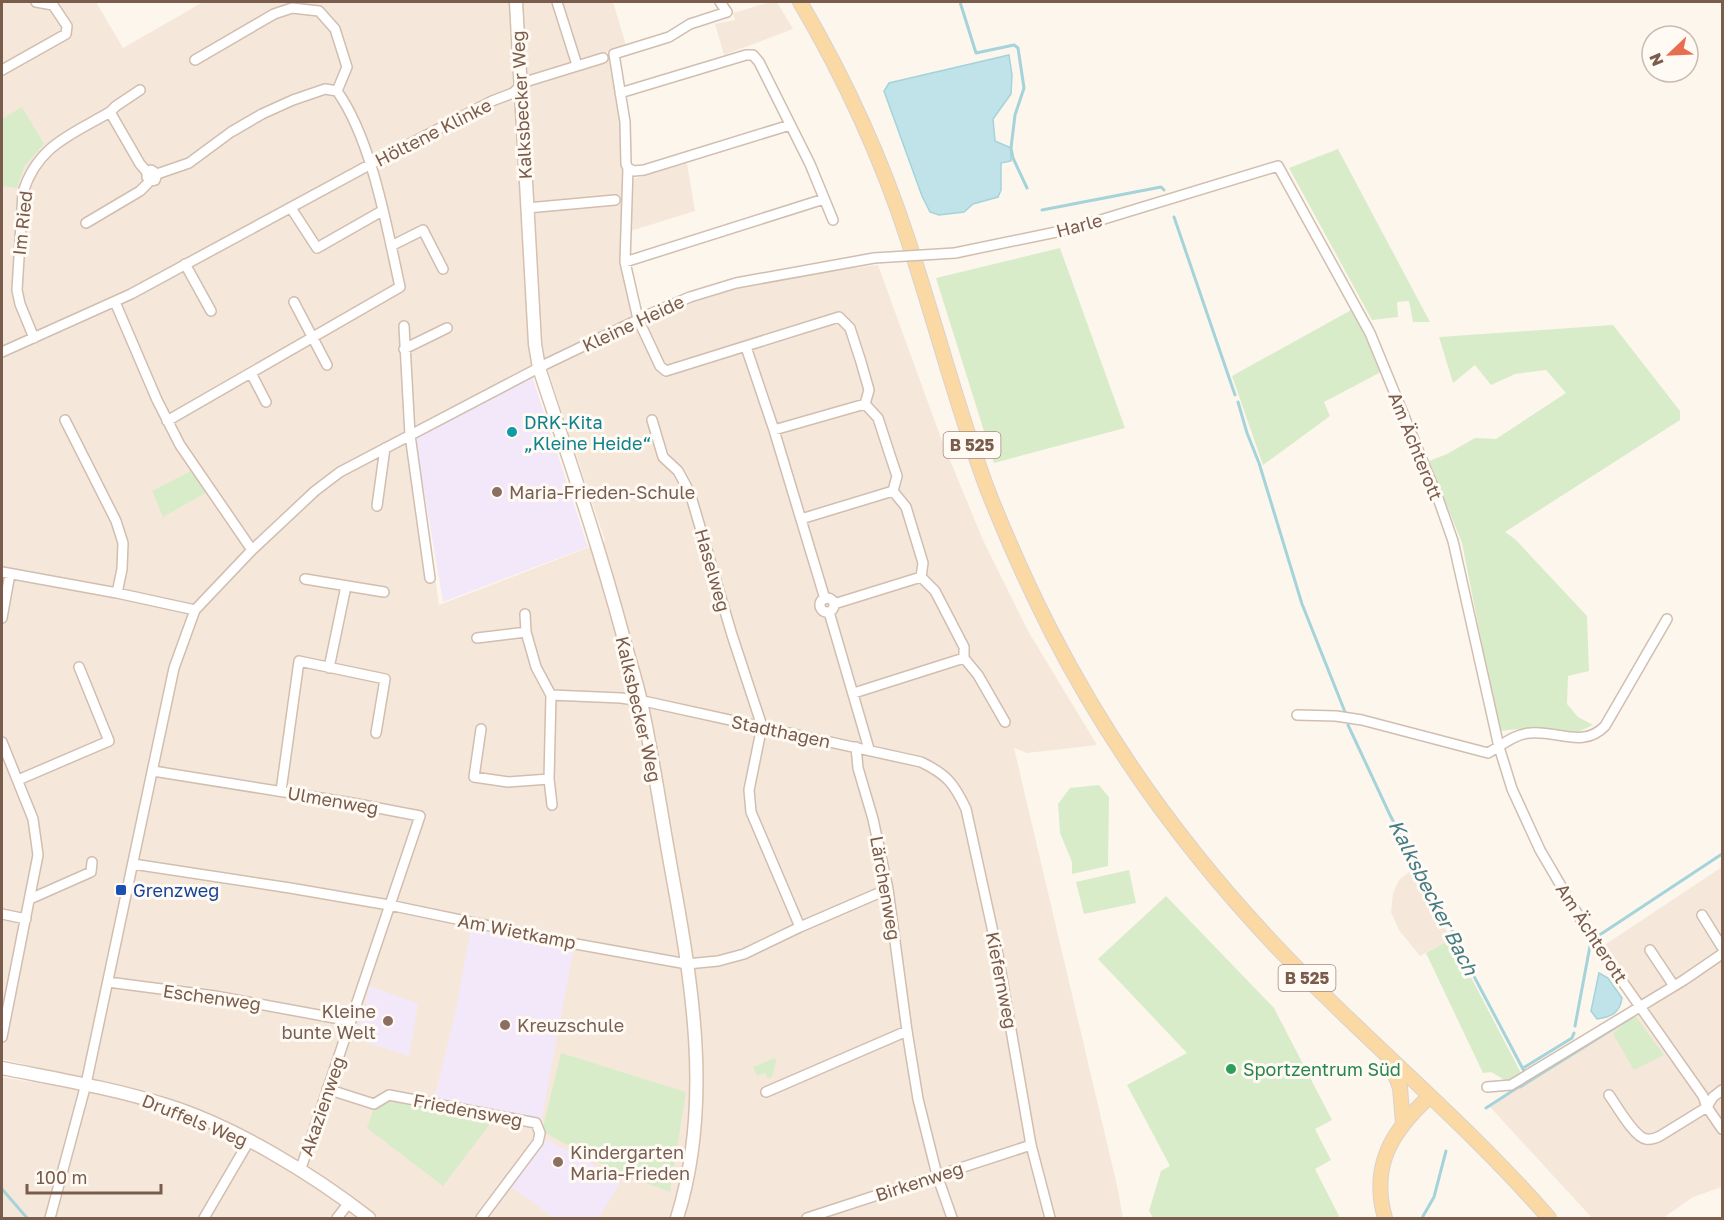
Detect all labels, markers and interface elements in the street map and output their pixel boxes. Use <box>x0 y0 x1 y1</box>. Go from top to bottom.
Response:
north arrow <box>1640 24 1700 84</box>
street label: Kalksbecker Weg <box>506 30 536 180</box>
text: N <box>1645 50 1668 69</box>
street label: Höltene Klinke <box>371 93 495 171</box>
street label: Im Ried <box>8 190 36 256</box>
street label: Harle <box>1054 208 1104 242</box>
street label: Kleine Heide <box>579 290 687 356</box>
street label: Am Ächterott <box>1384 389 1448 503</box>
place label: DRK-Kita „Kleine Heide“ <box>524 411 651 454</box>
marker: DRK-Kita „Kleine Heide“ <box>505 425 519 439</box>
road number: B 525 <box>944 432 1000 458</box>
place label: Maria-Frieden-Schule <box>509 481 695 503</box>
marker: Maria-Frieden-Schule <box>490 485 504 499</box>
street label: Haselweg <box>691 526 735 614</box>
street label: Kalksbecker Weg <box>612 634 666 784</box>
street label: Stadthagen <box>729 710 833 752</box>
street label: Ulmenweg <box>286 781 380 819</box>
water label: Kalksbecker Bach <box>1384 815 1484 979</box>
street label: Lärchenweg <box>866 834 906 942</box>
place label: Grenzweg <box>133 879 219 901</box>
street label: Am Ächterott <box>1552 879 1632 987</box>
marker: Grenzweg <box>114 883 128 897</box>
street label: Am Wietkamp <box>456 909 578 953</box>
street label: Kiefernweg <box>982 930 1022 1030</box>
road number: B 525 <box>1278 965 1336 991</box>
street label: Eschenweg <box>162 979 262 1015</box>
place label: Kleine bunte Welt <box>281 1000 376 1043</box>
marker: Kleine bunte Welt <box>381 1014 395 1028</box>
place label: Kreuzschule <box>517 1014 624 1036</box>
marker: Kreuzschule <box>498 1018 512 1032</box>
street label: Akazienweg <box>295 1054 349 1158</box>
place label: Sportzentrum Süd <box>1243 1058 1401 1080</box>
marker: Sportzentrum Süd <box>1224 1062 1238 1076</box>
street label: Druffels Weg <box>139 1089 251 1151</box>
street label: Friedensweg <box>411 1089 525 1131</box>
place label: Kindergarten Maria-Frieden <box>570 1141 690 1184</box>
marker: Kindergarten Maria-Frieden <box>551 1155 565 1169</box>
street label: Birkenweg <box>872 1156 966 1206</box>
scale bar <box>27 1157 160 1195</box>
text: 100 m <box>36 1166 87 1188</box>

